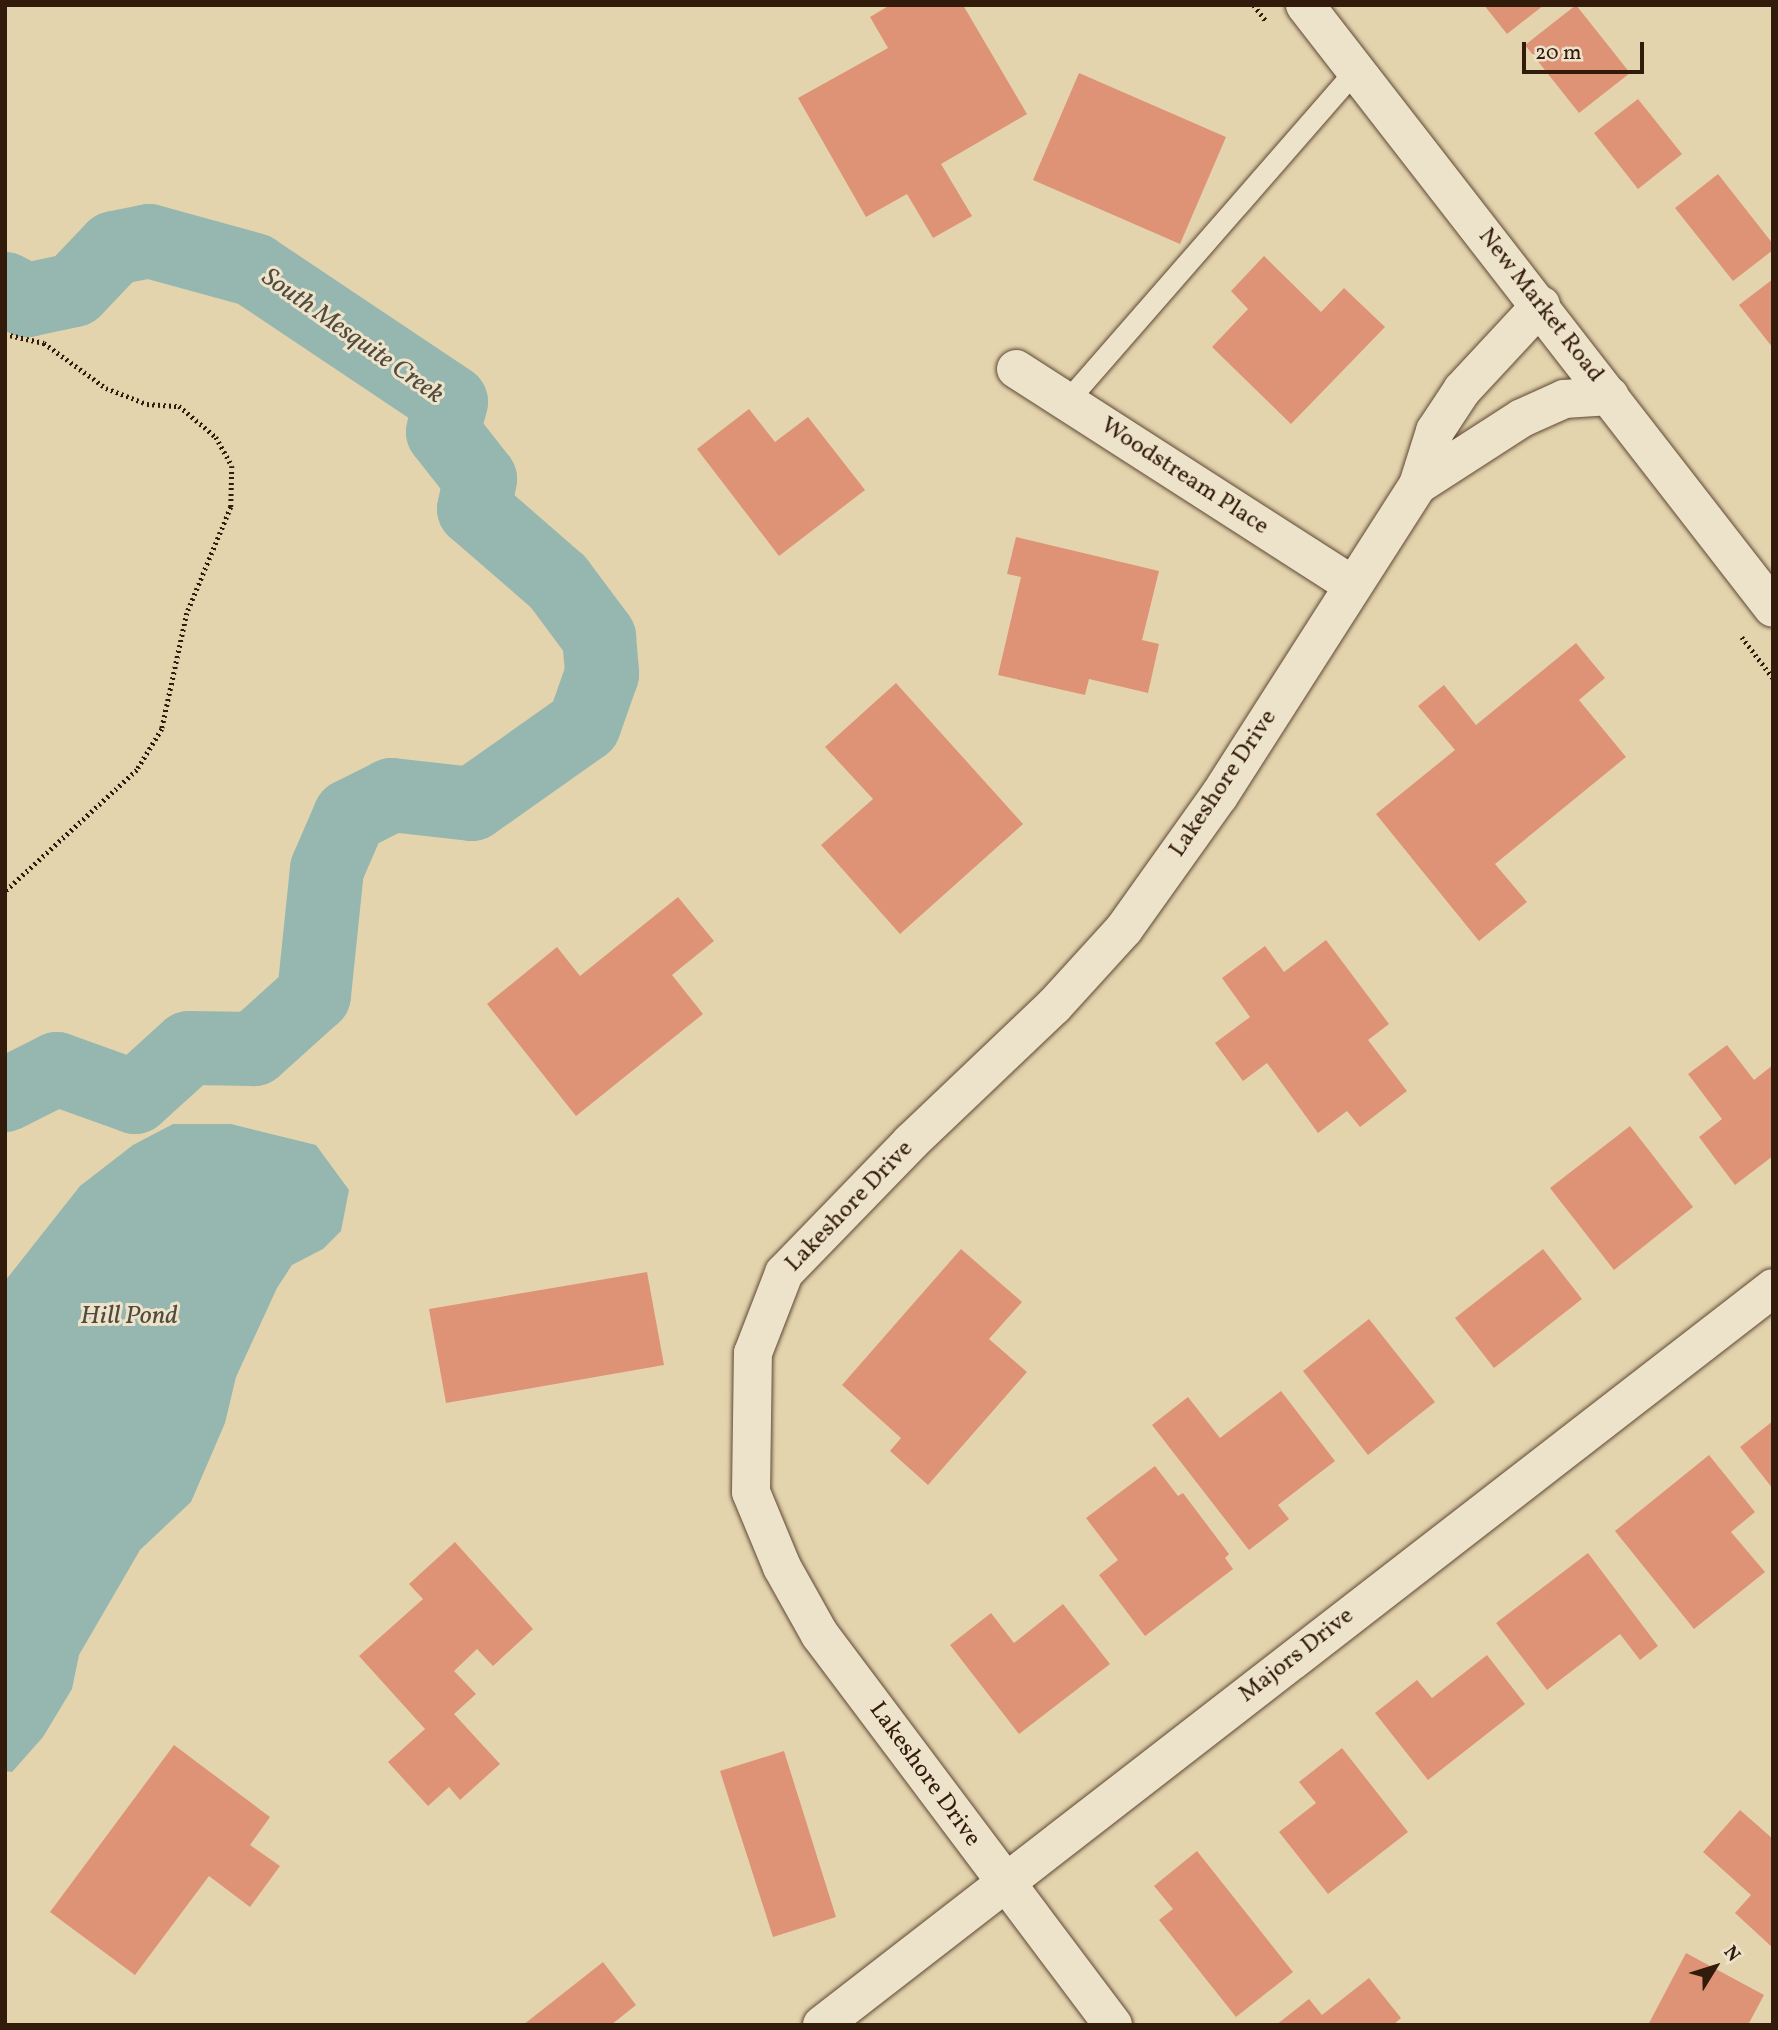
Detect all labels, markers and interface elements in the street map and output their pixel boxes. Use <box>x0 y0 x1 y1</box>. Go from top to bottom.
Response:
scale bar <box>1526 28 1648 72</box>
text: 20 m <box>1535 39 1581 68</box>
street label: New Market Road <box>1471 223 1609 389</box>
water label: South Mesquite Creek <box>255 263 449 411</box>
street label: Woodstream Place <box>1095 412 1273 542</box>
street label: Lakeshore Drive <box>1164 705 1284 863</box>
street label: Lakeshore Drive <box>780 1135 920 1279</box>
water label: Hill Pond <box>80 1301 178 1333</box>
street label: Majors Drive <box>1234 1602 1360 1710</box>
street label: Lakeshore Drive <box>862 1697 986 1853</box>
north arrow <box>1680 1932 1750 2002</box>
text: N <box>1717 1941 1746 1968</box>

